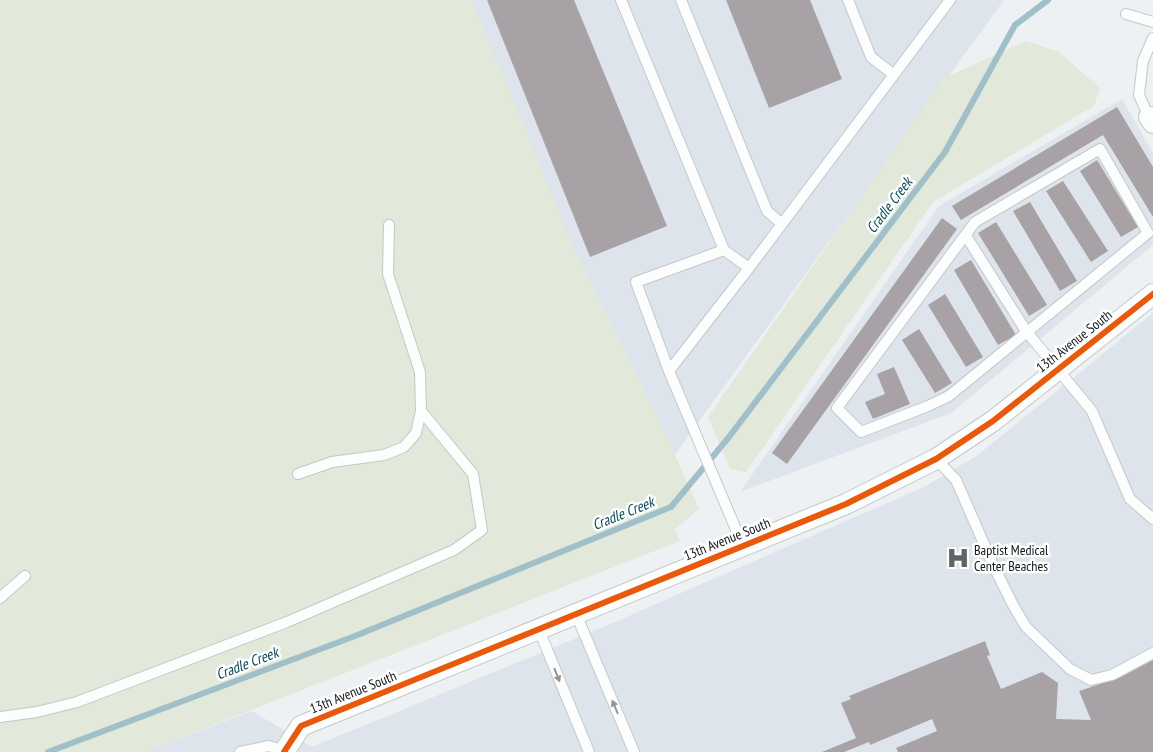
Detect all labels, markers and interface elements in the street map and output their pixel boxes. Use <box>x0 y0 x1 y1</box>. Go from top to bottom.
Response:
water label: Cradle Creek <box>862 172 917 237</box>
street label: 13th Avenue South <box>1032 306 1116 376</box>
water label: Cradle Creek <box>589 491 659 534</box>
street label: 13th Avenue South <box>681 513 773 565</box>
place label: Baptist Medical Center Beaches <box>974 541 1049 575</box>
hospital icon: Baptist Medical Center Beaches <box>945 545 971 571</box>
water label: Cradle Creek <box>213 642 283 684</box>
street label: 13th Avenue South <box>307 666 399 718</box>
one-way arrow <box>554 668 562 682</box>
one-way arrow <box>610 700 618 714</box>

